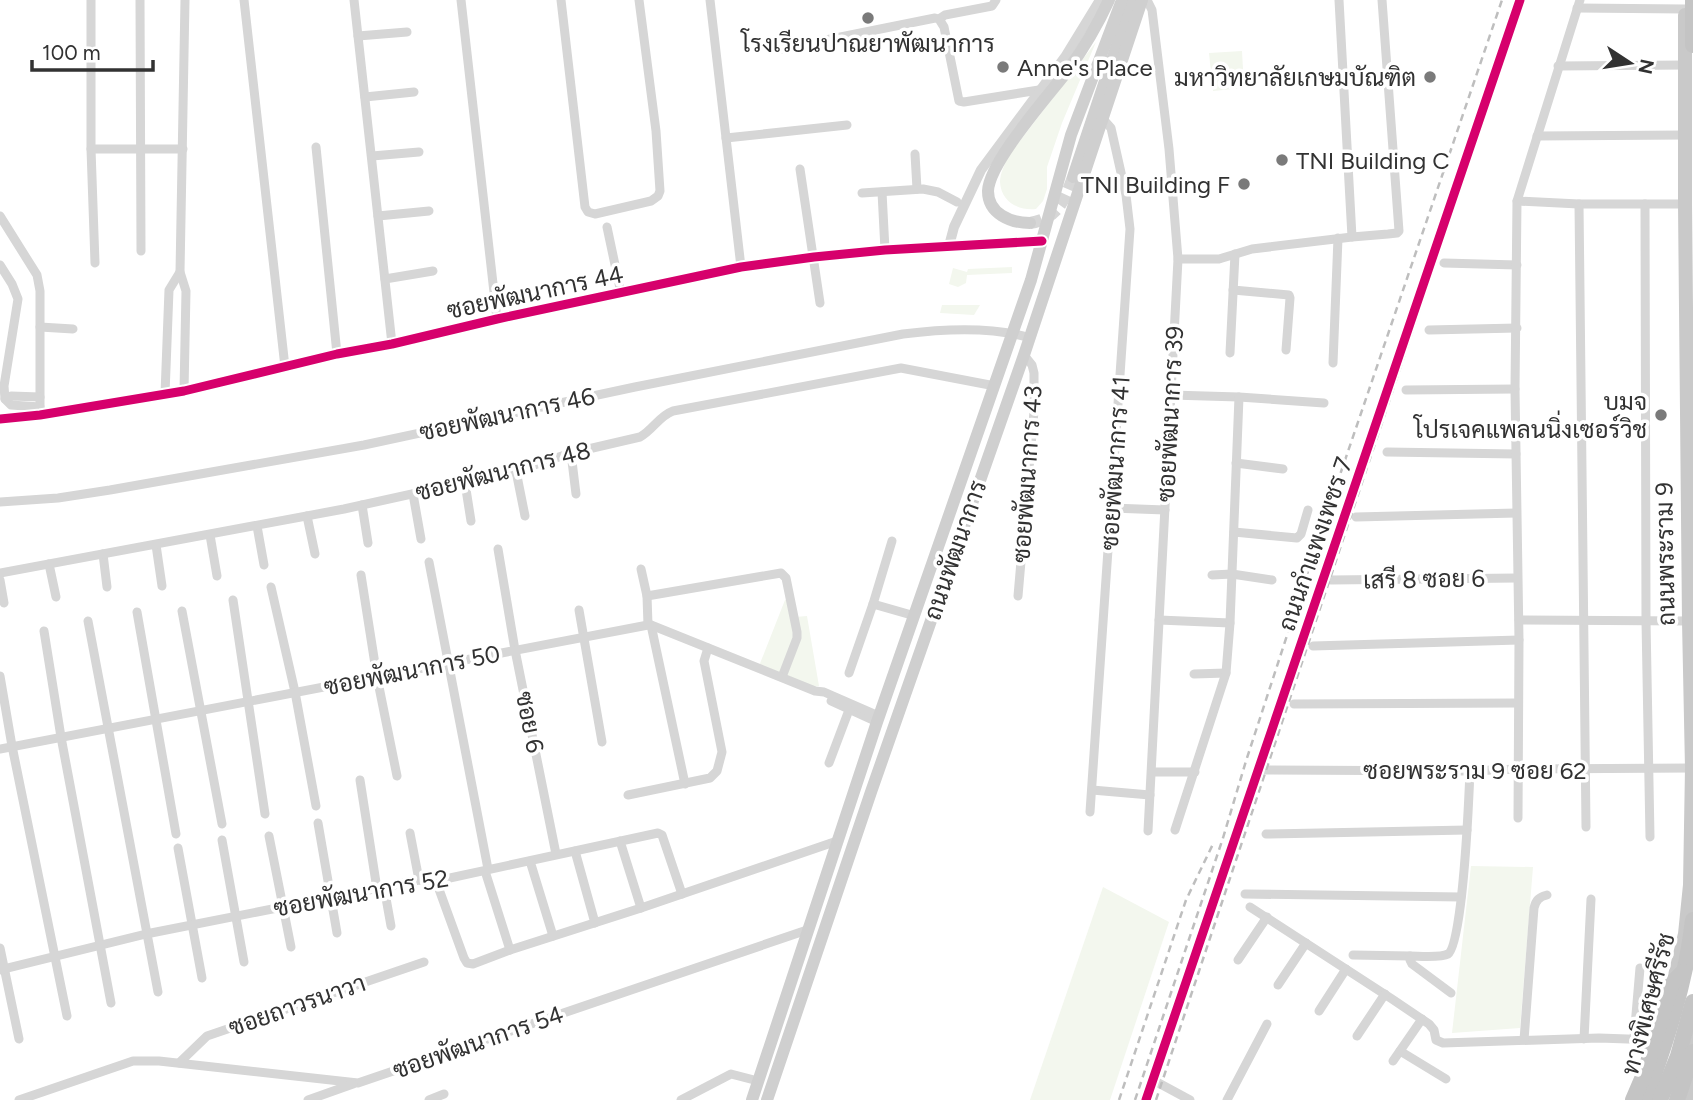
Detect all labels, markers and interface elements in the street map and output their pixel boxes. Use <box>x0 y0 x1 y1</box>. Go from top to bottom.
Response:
marker: โรงเรียนปาณยาพัฒนาการ <box>860 10 876 26</box>
scale bar <box>32 28 152 72</box>
place label: โรงเรียนปาณยาพัฒนาการ <box>739 28 995 58</box>
north arrow <box>1595 28 1665 98</box>
text: 100 m <box>42 40 101 65</box>
place label: Anne's Place <box>1017 53 1153 82</box>
text: N <box>1633 57 1659 76</box>
marker: Anne's Place <box>995 59 1011 75</box>
place label: มหาวิทยาลัยเกษมบัณฑิต <box>1174 63 1416 92</box>
marker: มหาวิทยาลัยเกษมบัณฑิต <box>1422 69 1438 85</box>
place label: TNI Building C <box>1296 146 1450 175</box>
marker: TNI Building C <box>1274 152 1290 168</box>
place label: TNI Building F <box>1081 170 1230 199</box>
marker: TNI Building F <box>1236 176 1252 192</box>
street label: ซอยพัฒนาการ 44 <box>444 259 626 325</box>
street label: ซอยพัฒนาการ 39 <box>1151 325 1189 503</box>
street label: ซอยพัฒนาการ 41 <box>1094 375 1136 551</box>
street label: ซอยพัฒนาการ 46 <box>417 381 597 447</box>
street label: ซอยพัฒนาการ 43 <box>1006 384 1048 564</box>
place label: บมจ โปรเจคแพลนนิ่งเซอร์วิช <box>1412 387 1647 444</box>
marker: บมจ โปรเจคแพลนนิ่งเซอร์วิช <box>1653 407 1669 423</box>
street label: ซอยพัฒนาการ 48 <box>412 435 594 507</box>
street label: ถนนกำแพงเพชร 7 <box>1272 453 1358 635</box>
street label: ถนนพัฒนาการ <box>918 476 992 624</box>
street label: ถนนพระราม 9 <box>1649 482 1681 626</box>
street label: เสรี 8 ซอย 6 <box>1363 563 1485 595</box>
street label: ซอยพัฒนาการ 50 <box>321 639 503 701</box>
street label: ซอย 6 <box>510 689 550 755</box>
street label: ซอยพระราม 9 ซอย 62 <box>1363 756 1587 785</box>
street label: ซอยพัฒนาการ 52 <box>271 863 451 923</box>
street label: ทางพิเศษศรีรัช <box>1615 930 1681 1078</box>
street label: ซอยถาวรนาวา <box>225 968 369 1042</box>
street label: ซอยพัฒนาการ 54 <box>389 999 567 1085</box>

